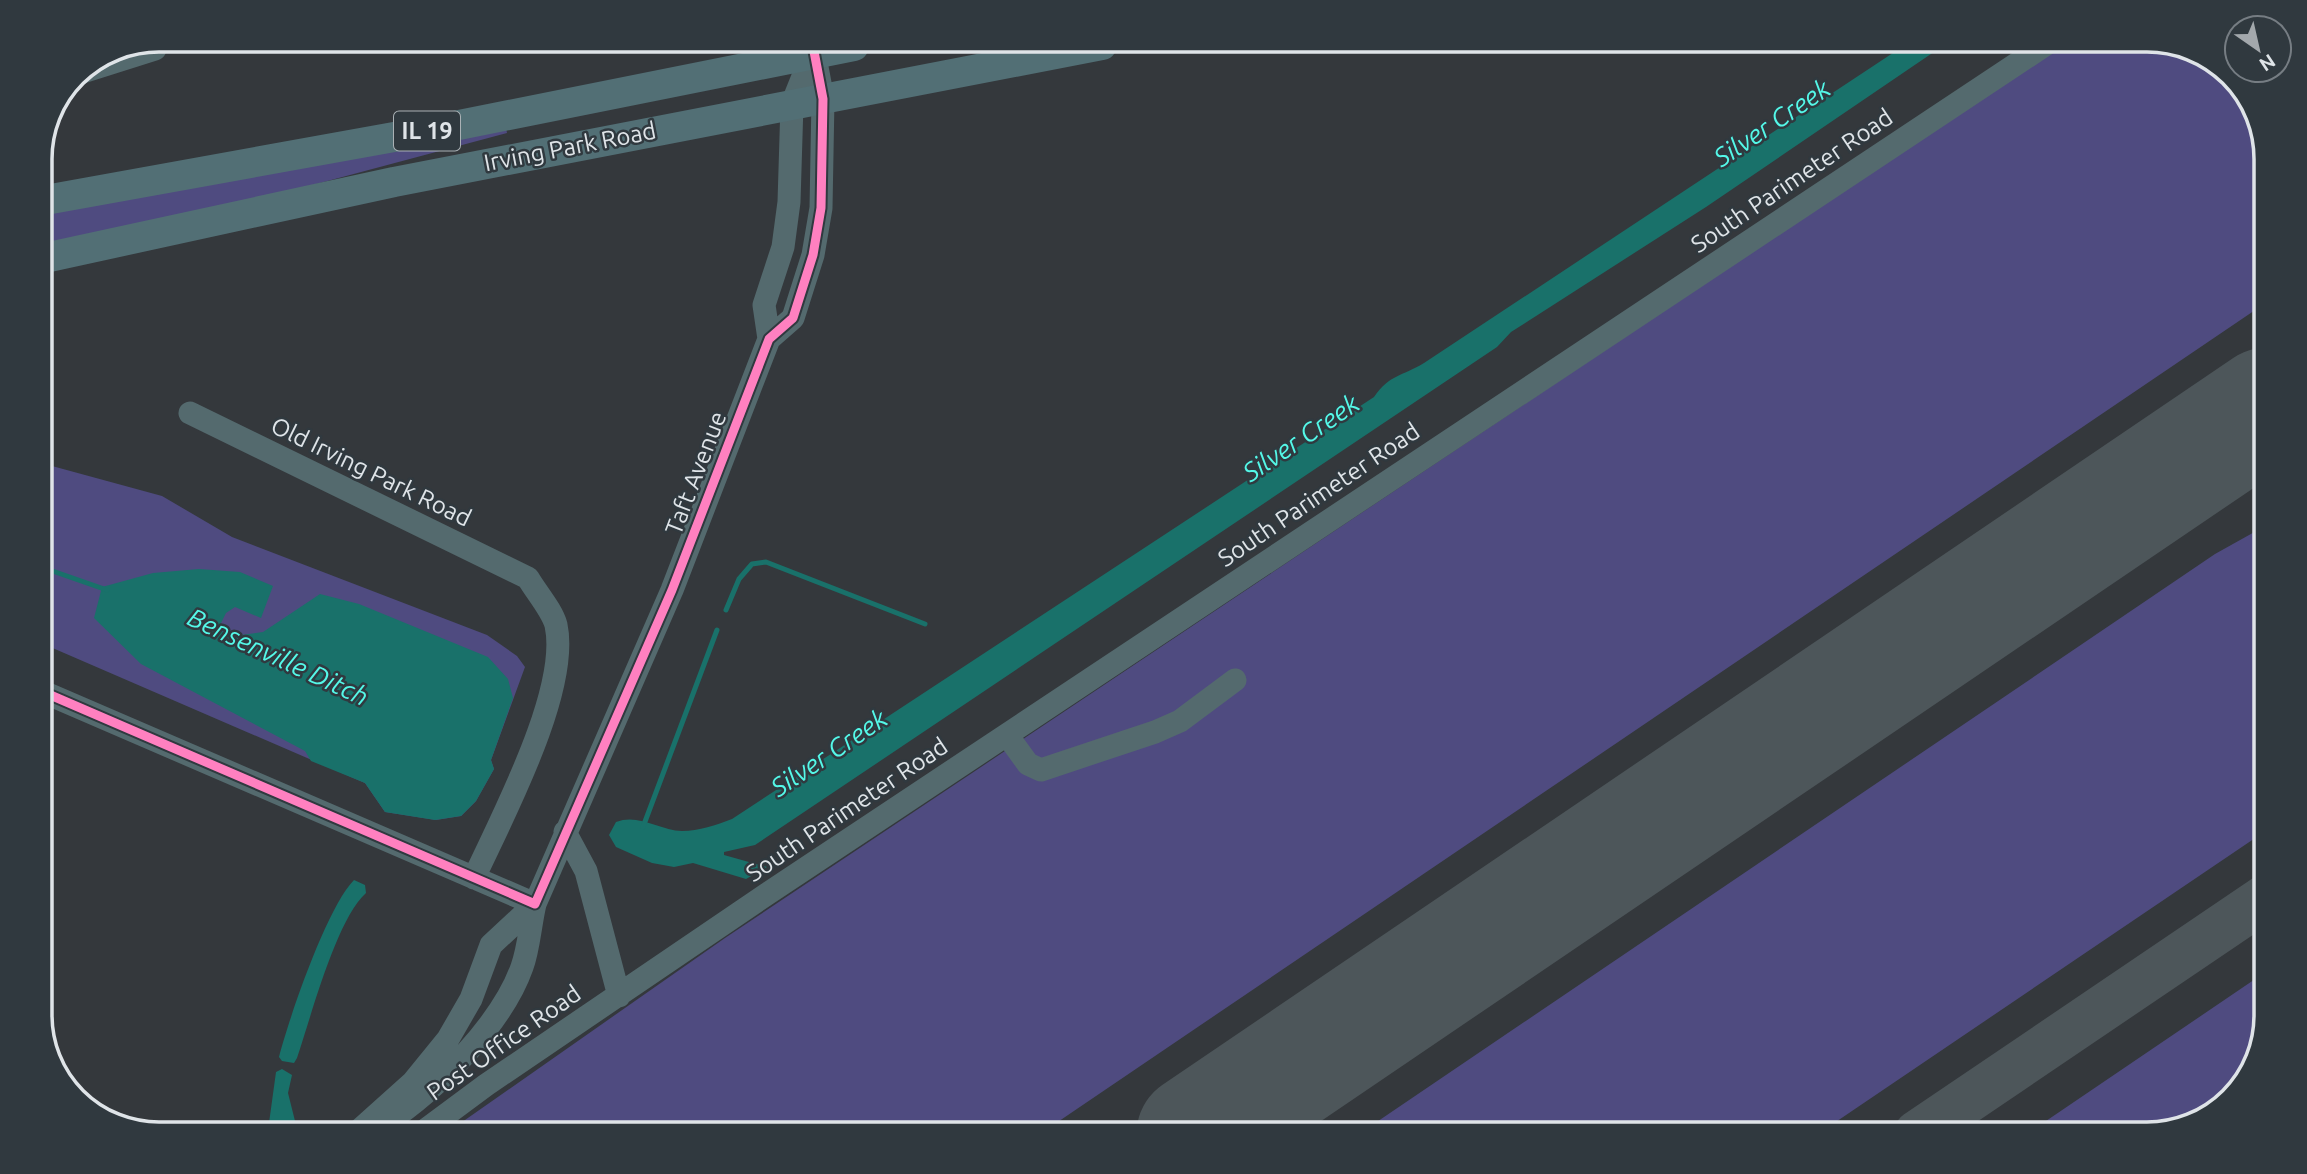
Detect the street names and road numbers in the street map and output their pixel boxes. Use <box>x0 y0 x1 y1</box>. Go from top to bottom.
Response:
street label: South Parimeter Road <box>1686 103 1897 258</box>
road number: IL 19 <box>394 112 460 150</box>
street label: Irving Park Road <box>482 117 658 176</box>
street label: Taft Avenue <box>660 407 731 538</box>
street label: Old Irving Park Road <box>267 411 476 532</box>
street label: South Parimeter Road <box>1213 417 1424 572</box>
street label: South Parimeter Road <box>741 732 952 887</box>
street label: Post Office Road <box>422 980 586 1106</box>

